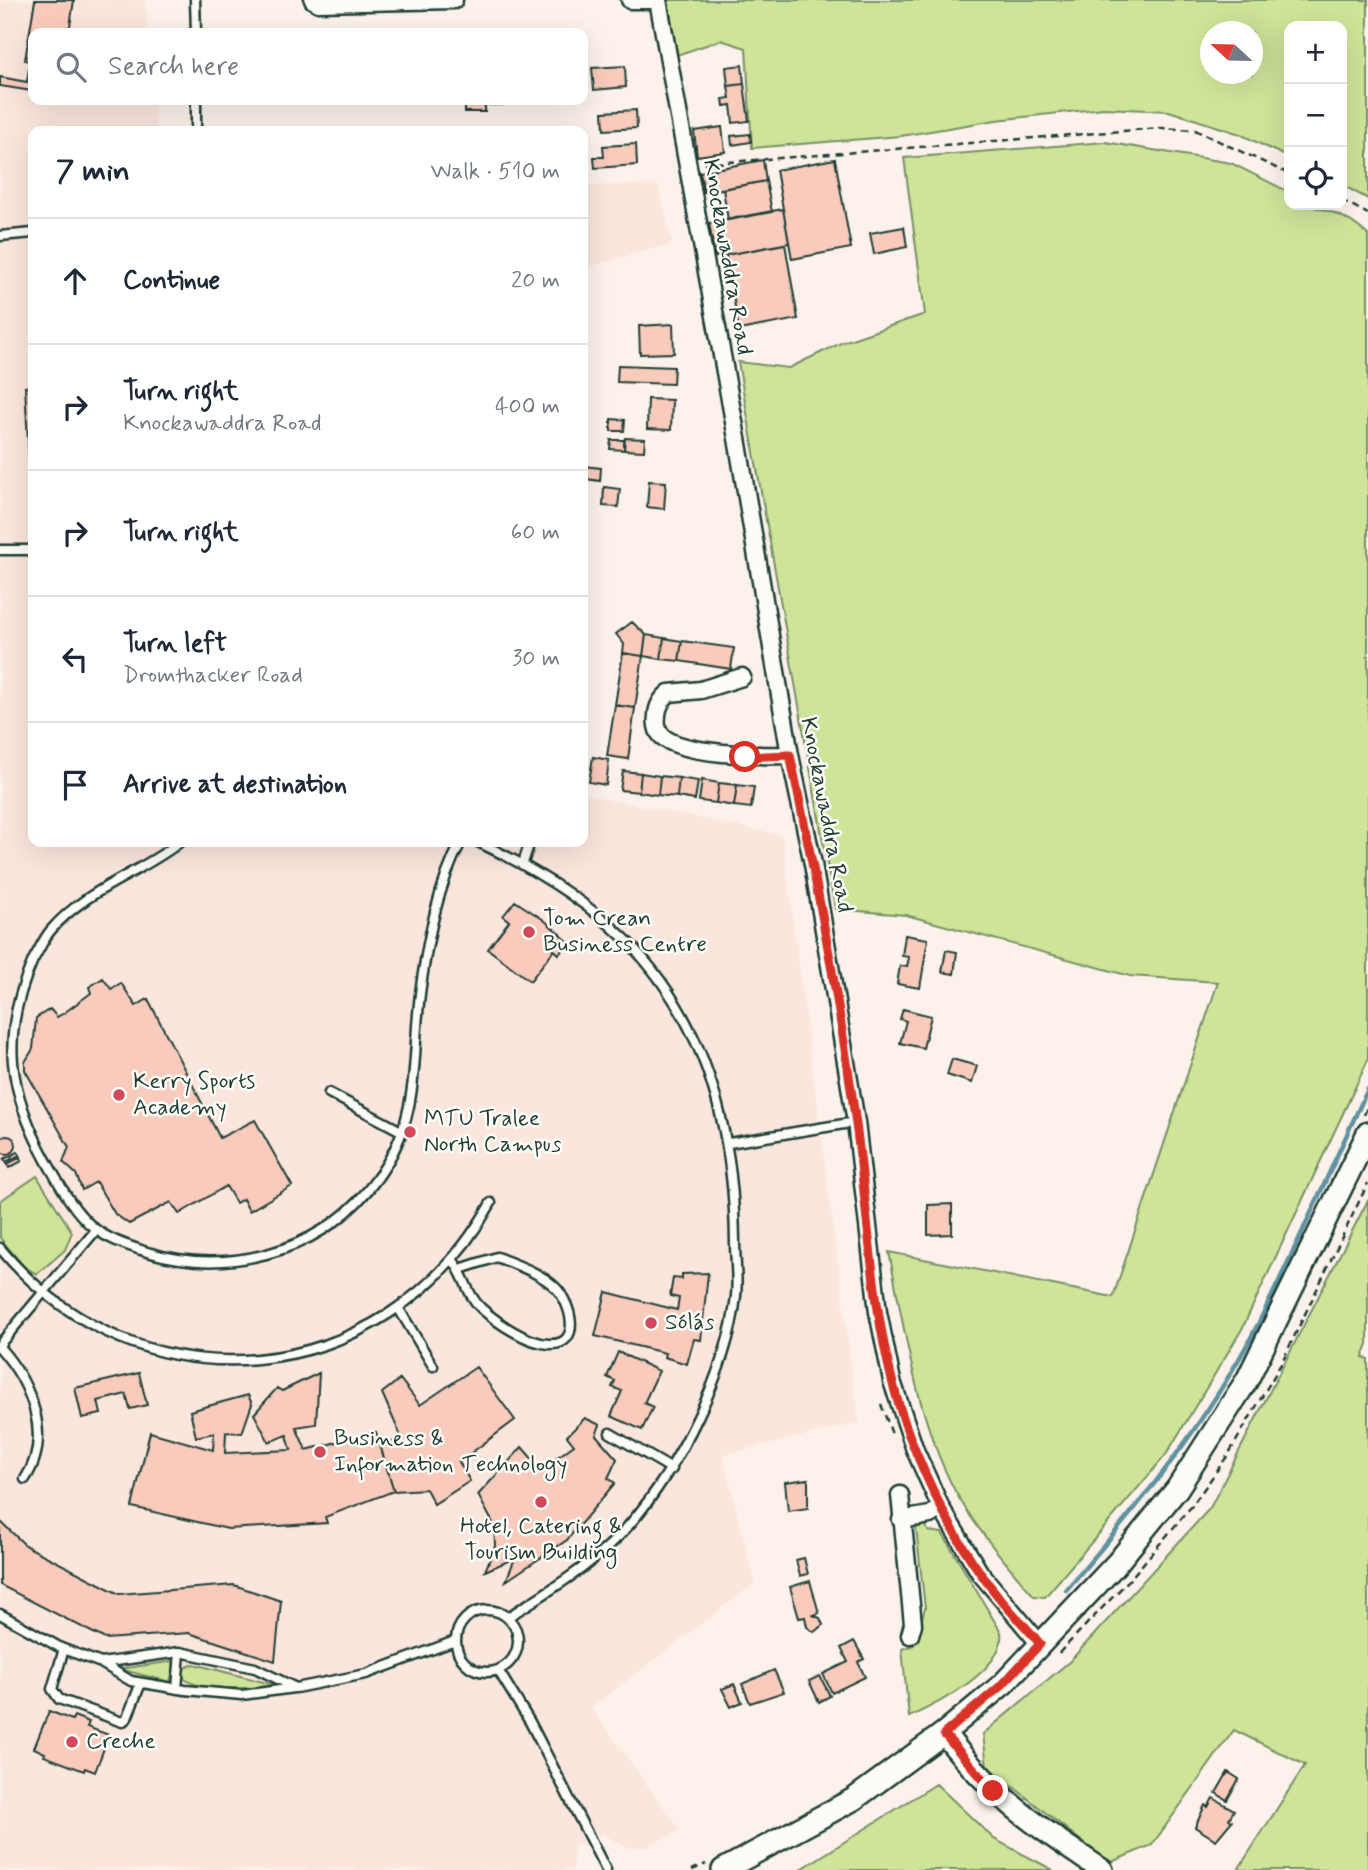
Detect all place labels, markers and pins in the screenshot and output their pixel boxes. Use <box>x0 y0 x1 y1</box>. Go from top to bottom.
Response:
place label: Tom Crean Business Centre <box>543 904 707 960</box>
marker: Tom Crean Business Centre <box>521 924 537 940</box>
place label: Kerry Sports Academy <box>133 1067 255 1123</box>
marker: Kerry Sports Academy <box>111 1087 127 1103</box>
place label: MTU Tralee North Campus <box>424 1104 561 1160</box>
marker: MTU Tralee North Campus <box>402 1124 418 1140</box>
place label: Sólás <box>665 1308 714 1338</box>
marker: Sólás <box>643 1315 659 1331</box>
place label: Business & Information Technology <box>334 1424 567 1482</box>
marker: Business & Information Technology <box>312 1444 328 1460</box>
marker: Hotel, Catering & Tourism Building <box>533 1494 549 1510</box>
place label: Hotel, Catering & Tourism Building <box>460 1512 622 1570</box>
place label: Creche <box>86 1727 156 1757</box>
marker: Creche <box>64 1734 80 1750</box>

